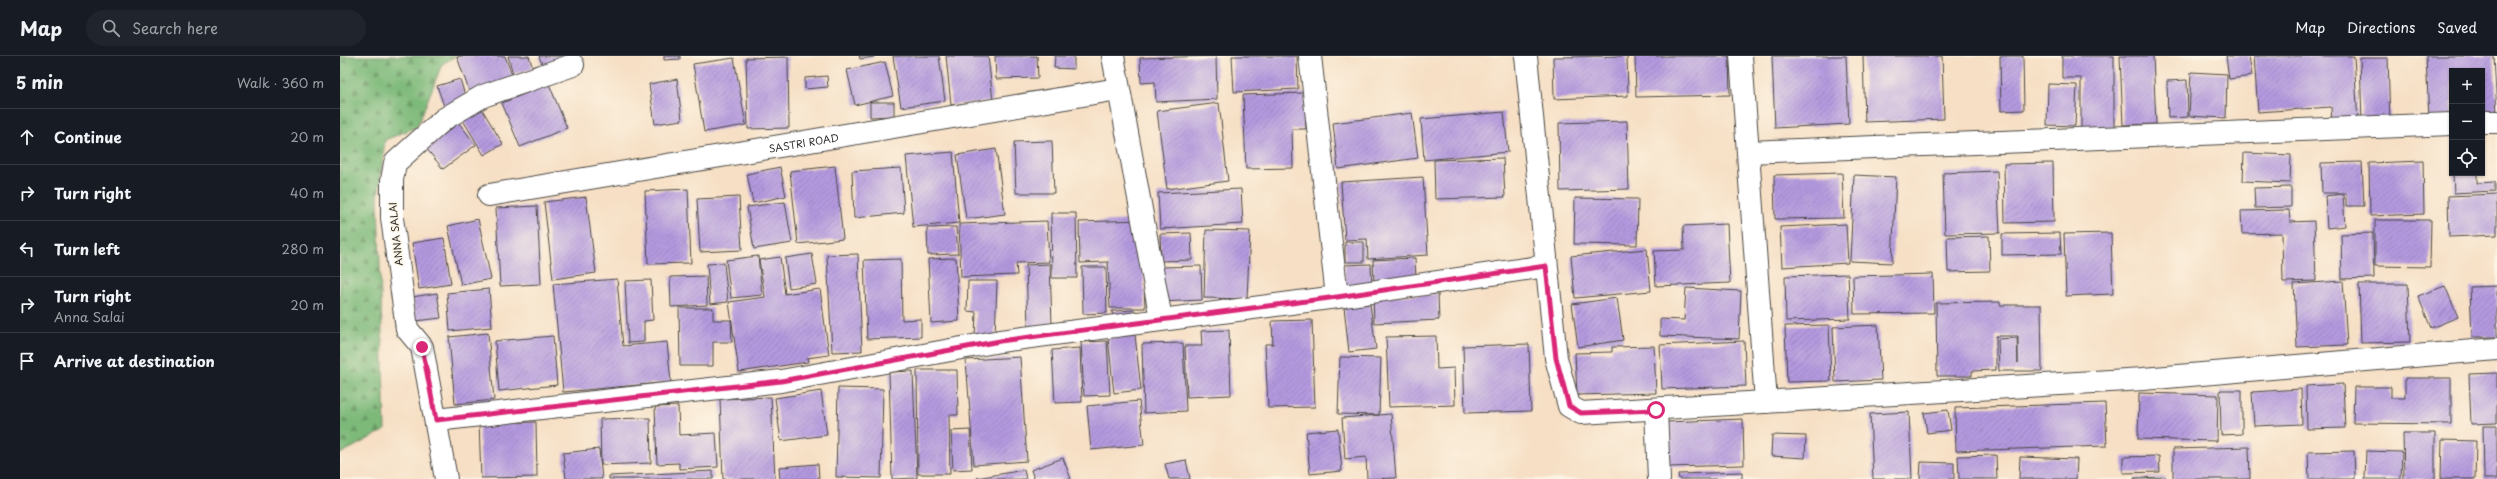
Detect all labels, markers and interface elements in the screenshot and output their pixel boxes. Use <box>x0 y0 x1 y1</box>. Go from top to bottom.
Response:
search box <box>86 10 366 46</box>
text: Map <box>20 14 62 42</box>
text: Search here <box>132 16 218 39</box>
icon: search <box>100 17 122 39</box>
text: Map <box>2295 17 2325 38</box>
text: Directions <box>2347 17 2415 38</box>
text: Saved <box>2437 17 2477 38</box>
map controls <box>2449 68 2485 176</box>
button: + <box>2449 68 2485 104</box>
text: 5 min <box>16 69 63 95</box>
text: Walk · 360 m <box>237 73 324 92</box>
button: − <box>2449 104 2485 140</box>
text: Continue <box>54 125 122 148</box>
icon: ahead <box>16 126 38 148</box>
text: 20 m <box>290 127 324 146</box>
street label: SASTRI ROAD <box>767 129 840 155</box>
button: locate <box>2449 140 2485 176</box>
text: Turn right <box>54 181 131 204</box>
icon: right <box>16 182 38 204</box>
text: 40 m <box>290 183 324 202</box>
street label: ANNA SALAI <box>384 201 406 267</box>
text: Turn left <box>54 237 120 260</box>
icon: left <box>16 238 38 260</box>
text: 280 m <box>282 239 324 258</box>
text: Turn right <box>54 284 131 307</box>
icon: right <box>16 294 38 316</box>
text: 20 m <box>290 295 324 314</box>
text: Anna Salai <box>54 307 125 326</box>
route end <box>413 338 431 356</box>
text: Arrive at destination <box>54 349 215 372</box>
icon: arrive <box>16 350 38 372</box>
route start <box>1647 401 1665 419</box>

